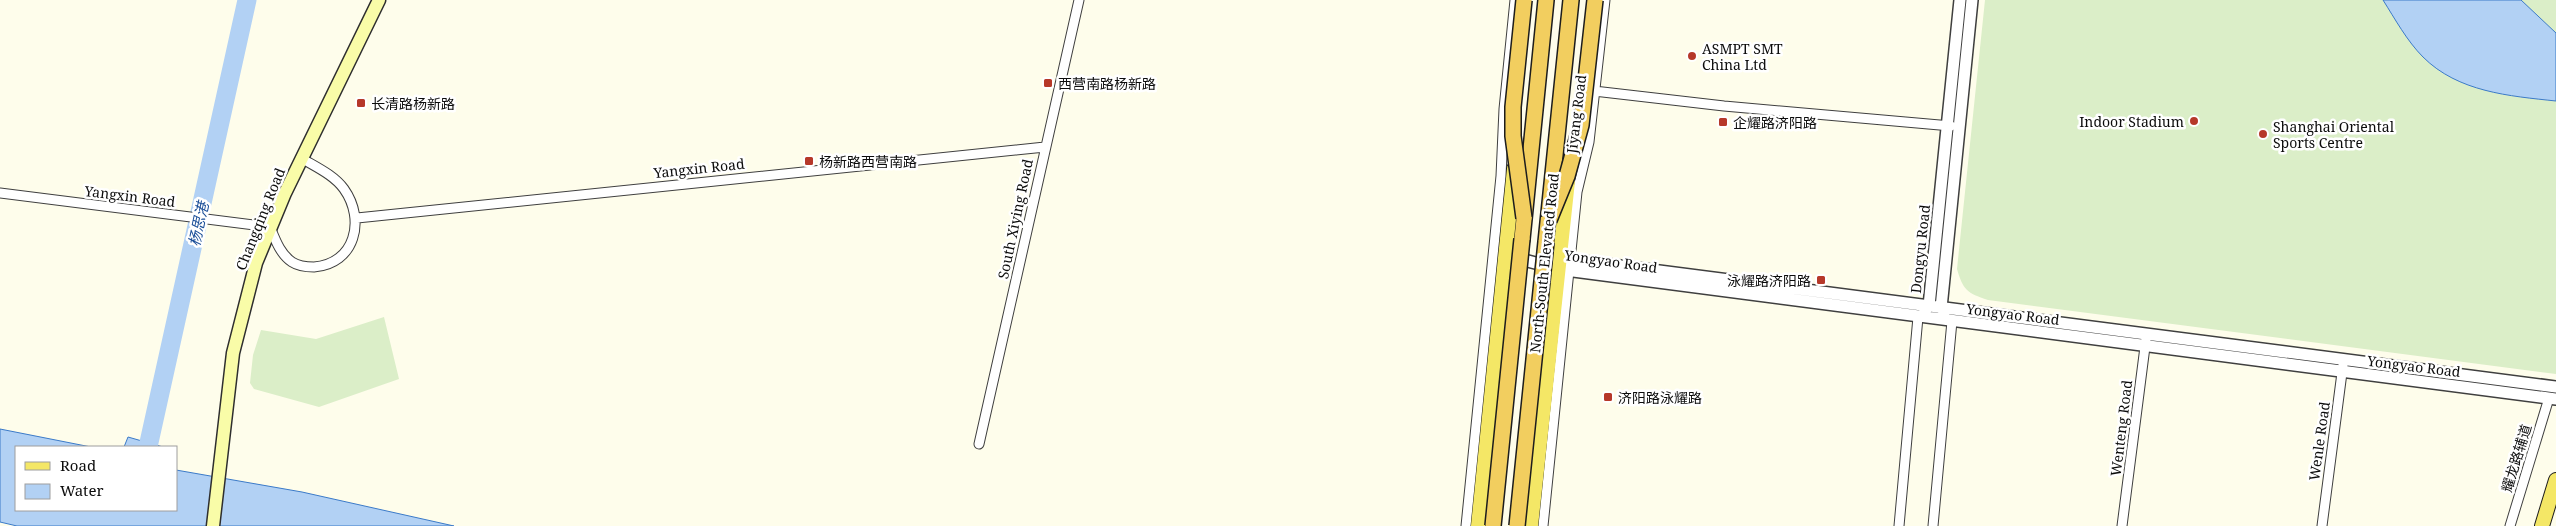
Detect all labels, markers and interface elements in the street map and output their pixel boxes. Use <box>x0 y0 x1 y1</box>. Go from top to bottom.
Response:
place label: ASMPT SMT China Ltd <box>1702 39 1783 74</box>
marker: ASMPT SMT China Ltd <box>1686 50 1698 62</box>
street label: Jiyang Road <box>1562 73 1590 155</box>
place label: 西营南路杨新路 <box>1058 74 1156 93</box>
marker: 西营南路杨新路 <box>1042 77 1054 89</box>
place label: 长清路杨新路 <box>371 94 455 113</box>
marker: 长清路杨新路 <box>355 97 367 109</box>
place label: Indoor Stadium <box>2079 112 2184 131</box>
place label: 企耀路济阳路 <box>1733 113 1817 132</box>
marker: Indoor Stadium <box>2188 115 2200 127</box>
marker: 企耀路济阳路 <box>1717 116 1729 128</box>
place label: Shanghai Oriental Sports Centre <box>2273 117 2395 152</box>
marker: Shanghai Oriental Sports Centre <box>2257 128 2269 140</box>
place label: 杨新路西营南路 <box>819 152 917 171</box>
street label: Yangxin Road <box>652 154 746 182</box>
marker: 杨新路西营南路 <box>803 155 815 167</box>
street label: South Xiying Road <box>993 157 1037 281</box>
street label: Changqing Road <box>231 165 289 273</box>
street label: North-South Elevated Road <box>1525 172 1563 354</box>
street label: Yangxin Road <box>83 181 177 211</box>
water label: 杨思港 <box>184 198 213 248</box>
street label: Dongyu Road <box>1906 203 1934 294</box>
street label: Yongyao Road <box>1562 245 1659 277</box>
place label: 泳耀路济阳路 <box>1727 271 1811 290</box>
marker: 泳耀路济阳路 <box>1815 274 1827 286</box>
street label: Yongyao Road <box>1964 299 2061 329</box>
street label: Yongyao Road <box>2365 351 2462 381</box>
street label: Wenteng Road <box>2106 378 2136 477</box>
place label: 济阳路泳耀路 <box>1618 388 1702 407</box>
marker: 济阳路泳耀路 <box>1602 391 1614 403</box>
street label: Wenle Road <box>2304 400 2334 482</box>
street label: 耀龙路辅道 <box>2497 422 2535 494</box>
legend <box>15 446 178 511</box>
text: Road <box>60 455 96 475</box>
text: Water <box>60 480 103 500</box>

